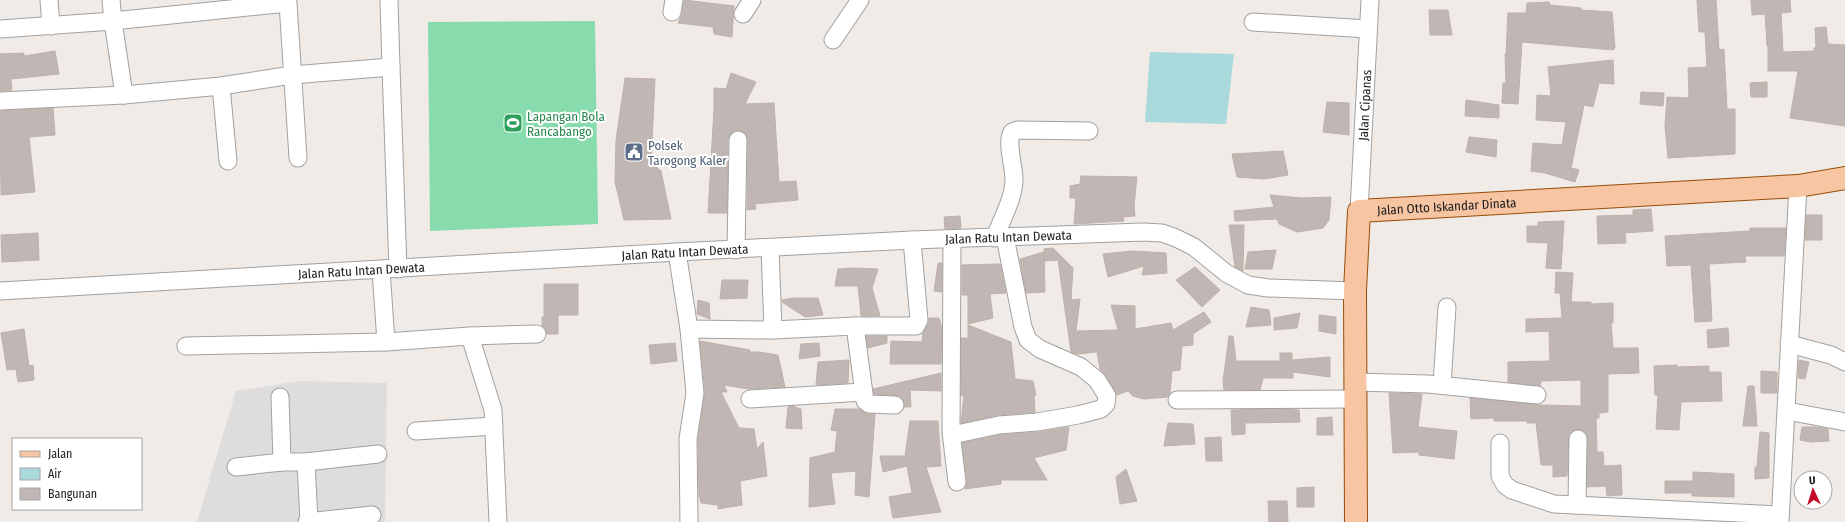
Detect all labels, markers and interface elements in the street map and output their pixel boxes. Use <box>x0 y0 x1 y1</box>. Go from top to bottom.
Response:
street label: Jalan Cipanas <box>1356 69 1374 141</box>
place label: Lapangan Bola Rancabango <box>527 109 605 139</box>
sports icon: Lapangan Bola Rancabango <box>502 112 524 134</box>
place label: Polsek Tarogong Kaler <box>648 138 727 168</box>
public building icon: Polsek Tarogong Kaler <box>623 141 645 163</box>
street label: Jalan Otto Iskandar Dinata <box>1377 195 1517 218</box>
street label: Jalan Ratu Intan Dewata <box>945 227 1072 247</box>
street label: Jalan Ratu Intan Dewata <box>621 241 749 263</box>
street label: Jalan Ratu Intan Dewata <box>298 260 425 282</box>
legend <box>12 438 142 510</box>
text: Jalan <box>48 447 72 461</box>
text: Air <box>48 467 62 481</box>
north arrow <box>1793 470 1833 510</box>
text: U <box>1809 474 1816 487</box>
text: Bangunan <box>48 487 97 501</box>

